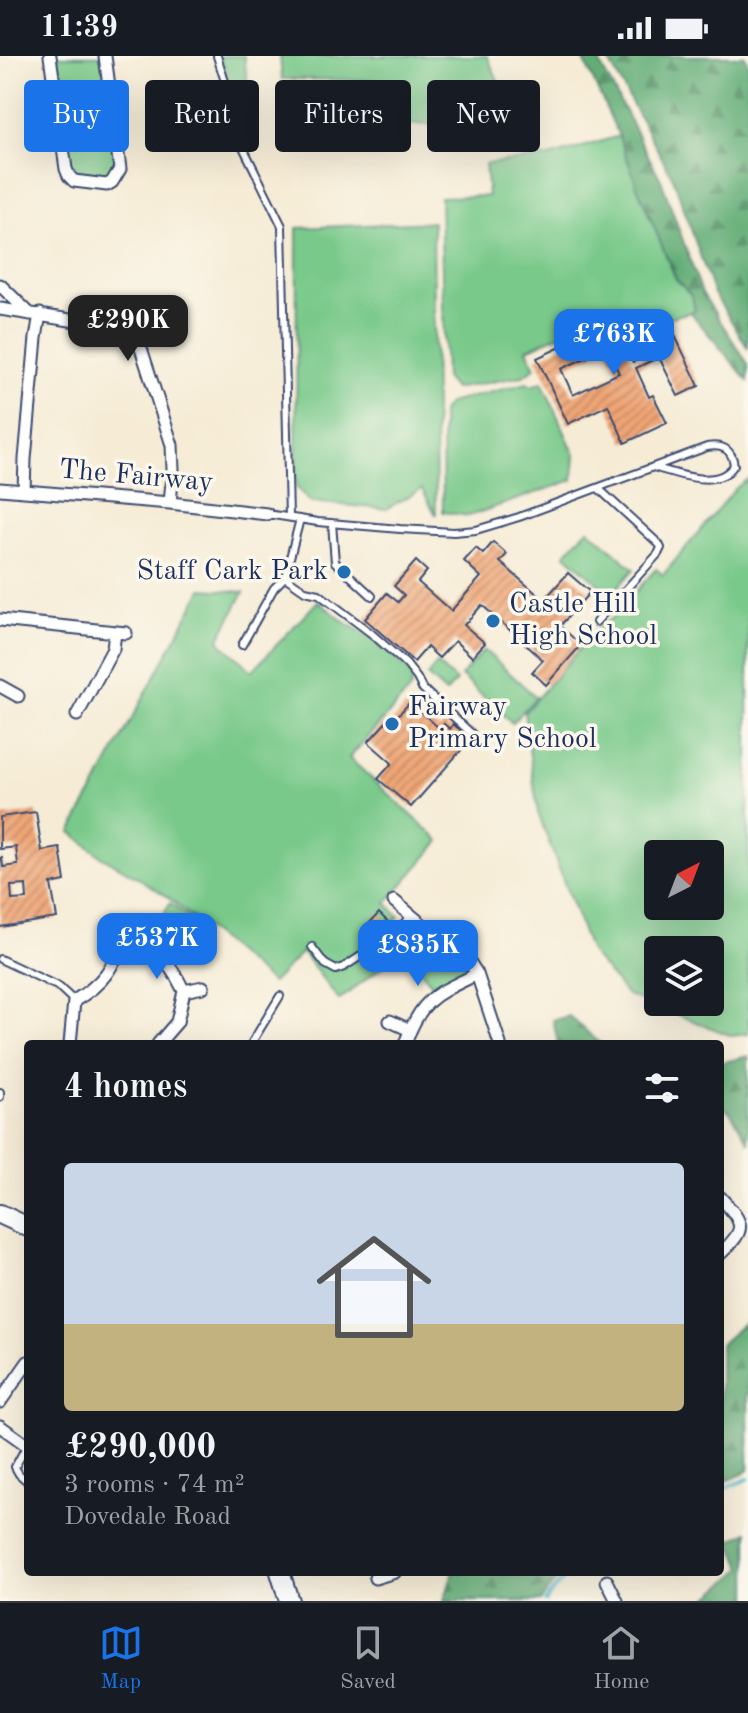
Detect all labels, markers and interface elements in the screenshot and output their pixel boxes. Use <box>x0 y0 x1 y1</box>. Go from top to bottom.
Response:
text: 11:39 <box>40 13 118 43</box>
chip: Buy <box>24 80 129 152</box>
chip: Rent <box>145 80 259 152</box>
chip: Filters <box>275 80 411 152</box>
chip: New <box>427 80 540 152</box>
pin: £290K <box>72 295 184 363</box>
text: £290K <box>86 308 170 334</box>
pin: £763K <box>558 309 670 377</box>
text: £763K <box>572 322 656 348</box>
street label: The Fairway <box>58 456 215 498</box>
place label: Staff Cark Park <box>137 558 328 586</box>
marker: Staff Cark Park <box>335 563 353 581</box>
place label: Castle Hill High School <box>509 591 657 651</box>
marker: Castle Hill High School <box>484 612 502 630</box>
place label: Fairway Primary School <box>408 694 596 754</box>
marker: Fairway Primary School <box>383 715 401 733</box>
north arrow <box>644 840 724 920</box>
map controls <box>644 840 724 1016</box>
pin: £537K <box>101 913 213 981</box>
pin: £835K <box>362 920 474 988</box>
text: £537K <box>115 926 199 952</box>
text: £835K <box>376 933 460 959</box>
button: layers <box>644 936 724 1016</box>
icon: filters <box>640 1066 684 1110</box>
text: 4 homes <box>64 1071 187 1105</box>
icon: home <box>302 1215 446 1359</box>
text: £290,000 <box>64 1431 216 1465</box>
text: 3 rooms · 74 m² <box>64 1472 245 1498</box>
text: Dovedale Road <box>64 1504 231 1530</box>
tab: Map <box>99 1621 143 1696</box>
tab: Saved <box>340 1621 396 1696</box>
tab: Home <box>593 1621 649 1696</box>

